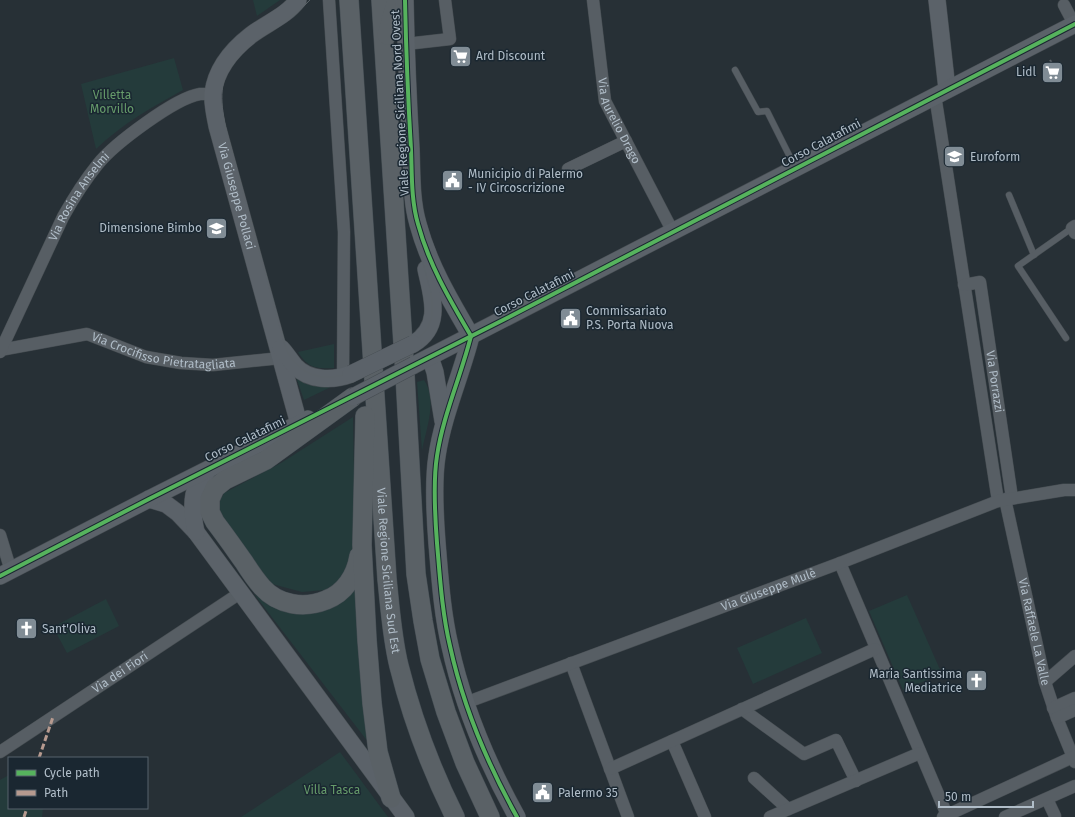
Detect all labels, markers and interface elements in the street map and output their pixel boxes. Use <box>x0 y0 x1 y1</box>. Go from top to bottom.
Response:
street label: Viale Regione Siciliana Nord Ovest <box>388 9 412 196</box>
supermarket icon: Ard Discount <box>447 43 473 69</box>
place label: Ard Discount <box>476 49 546 63</box>
supermarket icon: Lidl <box>1039 59 1065 85</box>
place label: Lidl <box>1016 65 1036 79</box>
street label: Via Aurelio Drago <box>595 77 643 166</box>
park label: Villetta Morvillo <box>90 88 134 116</box>
street label: Corso Calatafimi <box>779 116 863 170</box>
street label: Via Giuseppe Pollaci <box>215 141 258 251</box>
school or university icon: Euroform <box>941 144 967 170</box>
street label: Via Rosina Anselmi <box>46 149 112 243</box>
place label: Euroform <box>970 150 1020 164</box>
place label: Municipio di Palermo - IV Circoscrizione <box>468 167 583 195</box>
public building icon: Municipio di Palermo - IV Circoscrizione <box>439 168 465 194</box>
school or university icon: Dimensione Bimbo <box>204 215 230 241</box>
place label: Dimensione Bimbo <box>99 221 202 235</box>
street label: Corso Calatafimi <box>492 267 576 319</box>
place label: Commissariato P.S. Porta Nuova <box>586 304 674 332</box>
public building icon: Commissariato P.S. Porta Nuova <box>558 305 584 331</box>
street label: Via Crocifisso Pietratagliata <box>90 329 236 372</box>
street label: Via Porrazzi <box>983 350 1006 414</box>
street label: Corso Calatafimi <box>202 413 288 465</box>
street label: Viale Regione Siciliana Sud Est <box>374 487 403 655</box>
street label: Via Giuseppe Mulè <box>719 566 818 614</box>
street label: Via Raffaele La Valle <box>1016 577 1053 687</box>
church icon: Sant'Oliva <box>14 616 40 642</box>
place label: Sant'Oliva <box>42 622 96 636</box>
street label: Via dei Fiori <box>89 649 151 696</box>
place label: Maria Santissima Mediatrice <box>869 667 962 695</box>
church icon: Maria Santissima Mediatrice <box>964 668 990 694</box>
legend <box>8 757 148 809</box>
text: Cycle path <box>44 766 100 780</box>
public building icon: Palermo 35 <box>529 780 555 806</box>
park label: Villa Tasca <box>304 783 360 797</box>
scale bar <box>939 783 1033 809</box>
text: Path <box>44 786 68 800</box>
place label: Palermo 35 <box>558 786 618 800</box>
text: 50 m <box>945 790 971 804</box>

